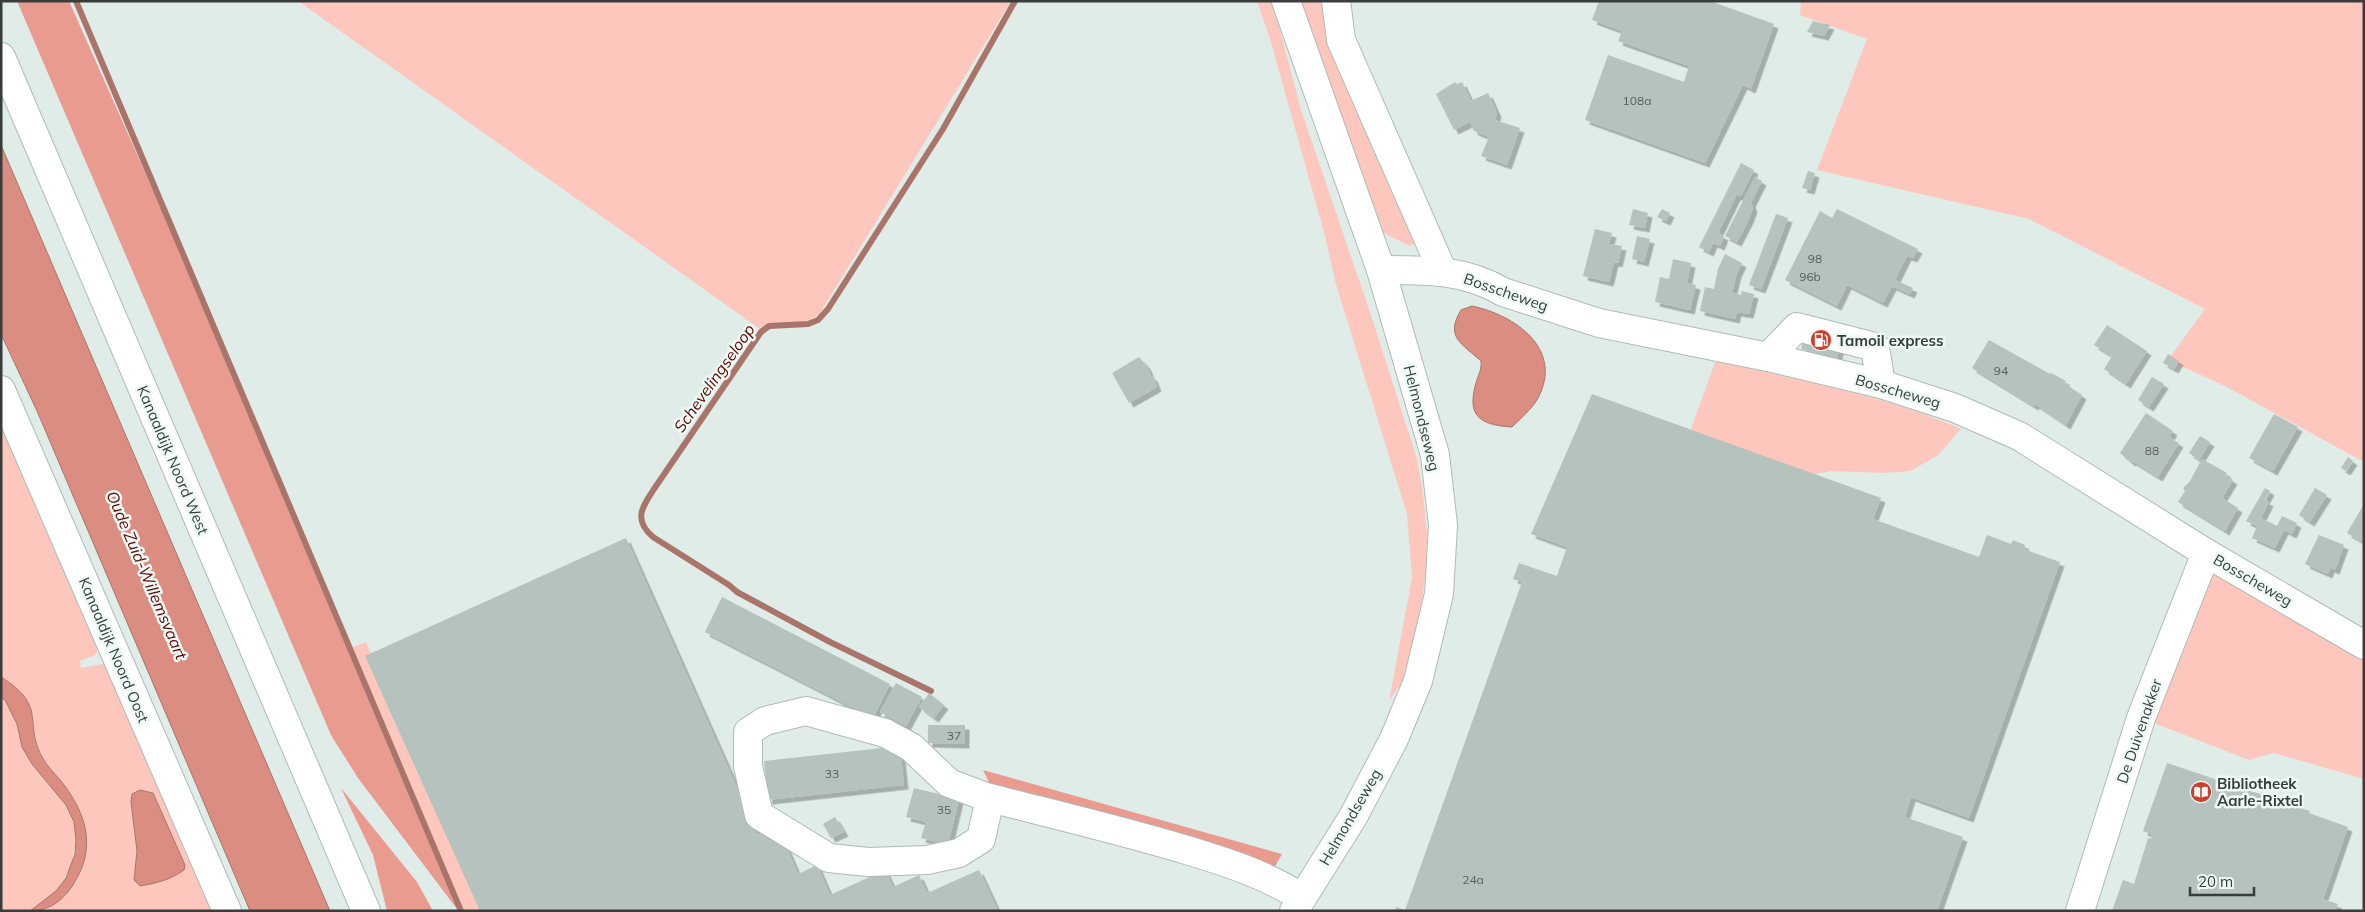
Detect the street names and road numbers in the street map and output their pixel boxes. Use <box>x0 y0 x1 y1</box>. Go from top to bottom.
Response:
street label: Bosscheweg <box>1461 269 1551 315</box>
street label: Helmondseweg <box>1400 363 1444 473</box>
street label: Bosscheweg <box>1853 370 1943 412</box>
street label: Kanaaldijk Noord West <box>133 383 213 537</box>
street label: Bosscheweg <box>2210 550 2296 610</box>
street label: Kanaaldijk Noord Oost <box>75 574 153 726</box>
street label: De Duivenakker <box>2112 676 2166 786</box>
street label: Helmondseweg <box>1315 765 1385 869</box>

